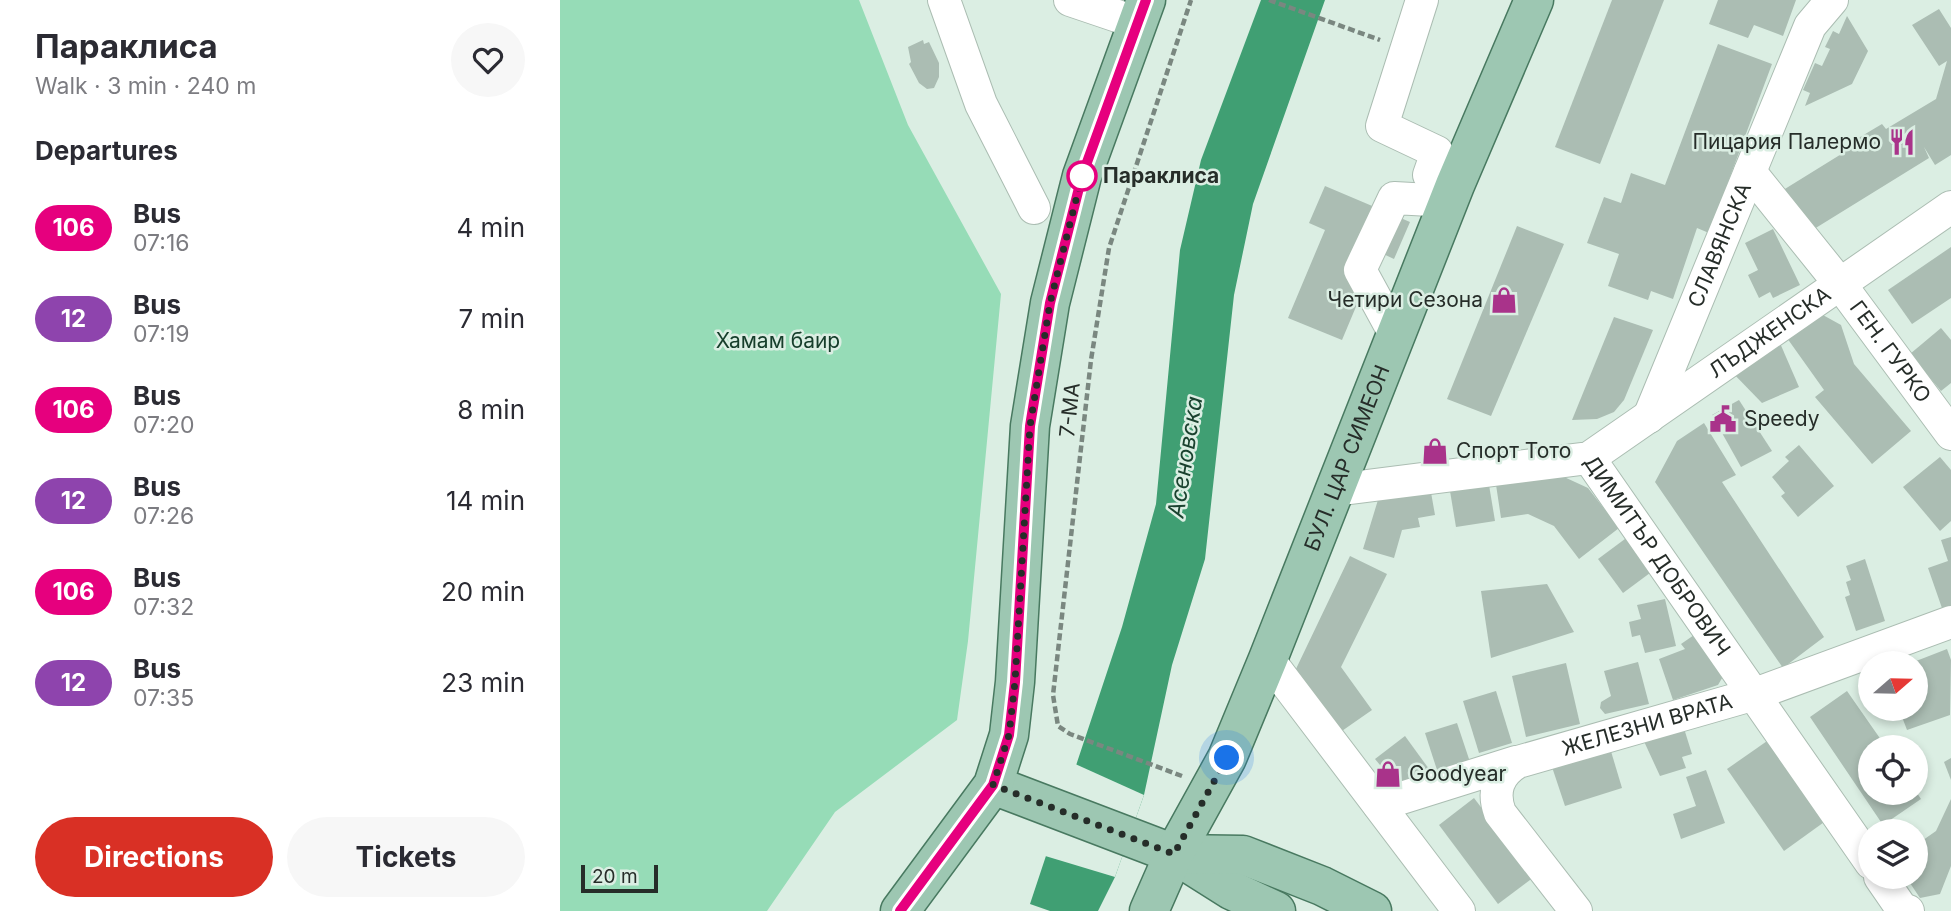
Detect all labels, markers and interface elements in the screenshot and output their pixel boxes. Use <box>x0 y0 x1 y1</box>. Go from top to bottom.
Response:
button: heart <box>451 23 525 97</box>
text: Параклиса <box>35 26 218 66</box>
text: Walk · 3 min · 240 m <box>35 72 256 100</box>
restaurant icon: Пицария Палермо <box>1887 127 1917 157</box>
place label: Пицария Палермо <box>1692 129 1881 154</box>
text: Departures <box>35 135 178 166</box>
marker: Параклиса <box>1067 161 1097 191</box>
place label: Параклиса <box>1103 163 1219 188</box>
street label: СЛАВЯНСКА <box>1683 179 1756 311</box>
text: Bus <box>133 198 181 229</box>
text: 4 min <box>456 212 525 243</box>
text: 106 <box>52 213 95 242</box>
text: 07:16 <box>133 229 190 257</box>
street label: ЛЪДЖЕНСКА <box>1704 281 1835 383</box>
shop icon: Четири Сезона <box>1489 285 1519 315</box>
place label: Четири Сезона <box>1328 287 1483 312</box>
text: Bus <box>133 289 181 320</box>
street label: ГЕН. ГУРКО <box>1845 296 1936 407</box>
text: 7 min <box>459 303 525 334</box>
text: 12 <box>61 304 86 333</box>
text: 07:19 <box>133 320 190 348</box>
park label: Хамам баир <box>716 328 840 353</box>
street label: БУЛ. ЦАР СИМЕОН <box>1299 361 1395 555</box>
text: Bus <box>133 380 181 411</box>
street label: 7-МА <box>1054 381 1085 439</box>
text: 8 min <box>457 394 525 425</box>
water label: Асеновска <box>1161 394 1208 521</box>
text: 106 <box>52 395 95 424</box>
public building icon: Speedy <box>1708 404 1738 434</box>
place label: Speedy <box>1744 406 1820 431</box>
text: 07:20 <box>133 411 194 439</box>
shop icon: Спорт Тото <box>1420 436 1450 466</box>
place label: Спорт Тото <box>1456 438 1571 463</box>
street label: ДИМИТЪР ДОБРОВИЧ <box>1579 450 1736 660</box>
text: Bus <box>133 471 181 502</box>
text: 14 min <box>446 485 525 516</box>
text: 12 <box>61 486 86 515</box>
text: 07:26 <box>133 502 194 530</box>
text: Bus <box>133 562 181 593</box>
text: 20 min <box>441 576 525 607</box>
text: 106 <box>52 577 95 606</box>
text: 07:32 <box>133 593 194 621</box>
north arrow <box>1858 651 1928 721</box>
map controls <box>1858 651 1928 889</box>
text: Bus <box>133 653 181 684</box>
text: 23 min <box>441 667 525 698</box>
text: 12 <box>61 668 86 697</box>
text: 07:35 <box>133 684 194 712</box>
street label: ЖЕЛЕЗНИ ВРАТА <box>1559 688 1735 761</box>
button: locate <box>1858 735 1928 805</box>
your location <box>1209 740 1244 775</box>
shop icon: Goodyear <box>1373 759 1403 789</box>
place label: Goodyear <box>1409 761 1506 786</box>
button: Directions <box>35 817 273 897</box>
button: Tickets <box>287 817 525 897</box>
button: layers <box>1858 819 1928 889</box>
scale bar <box>581 862 658 894</box>
text: 20 m <box>592 865 638 888</box>

